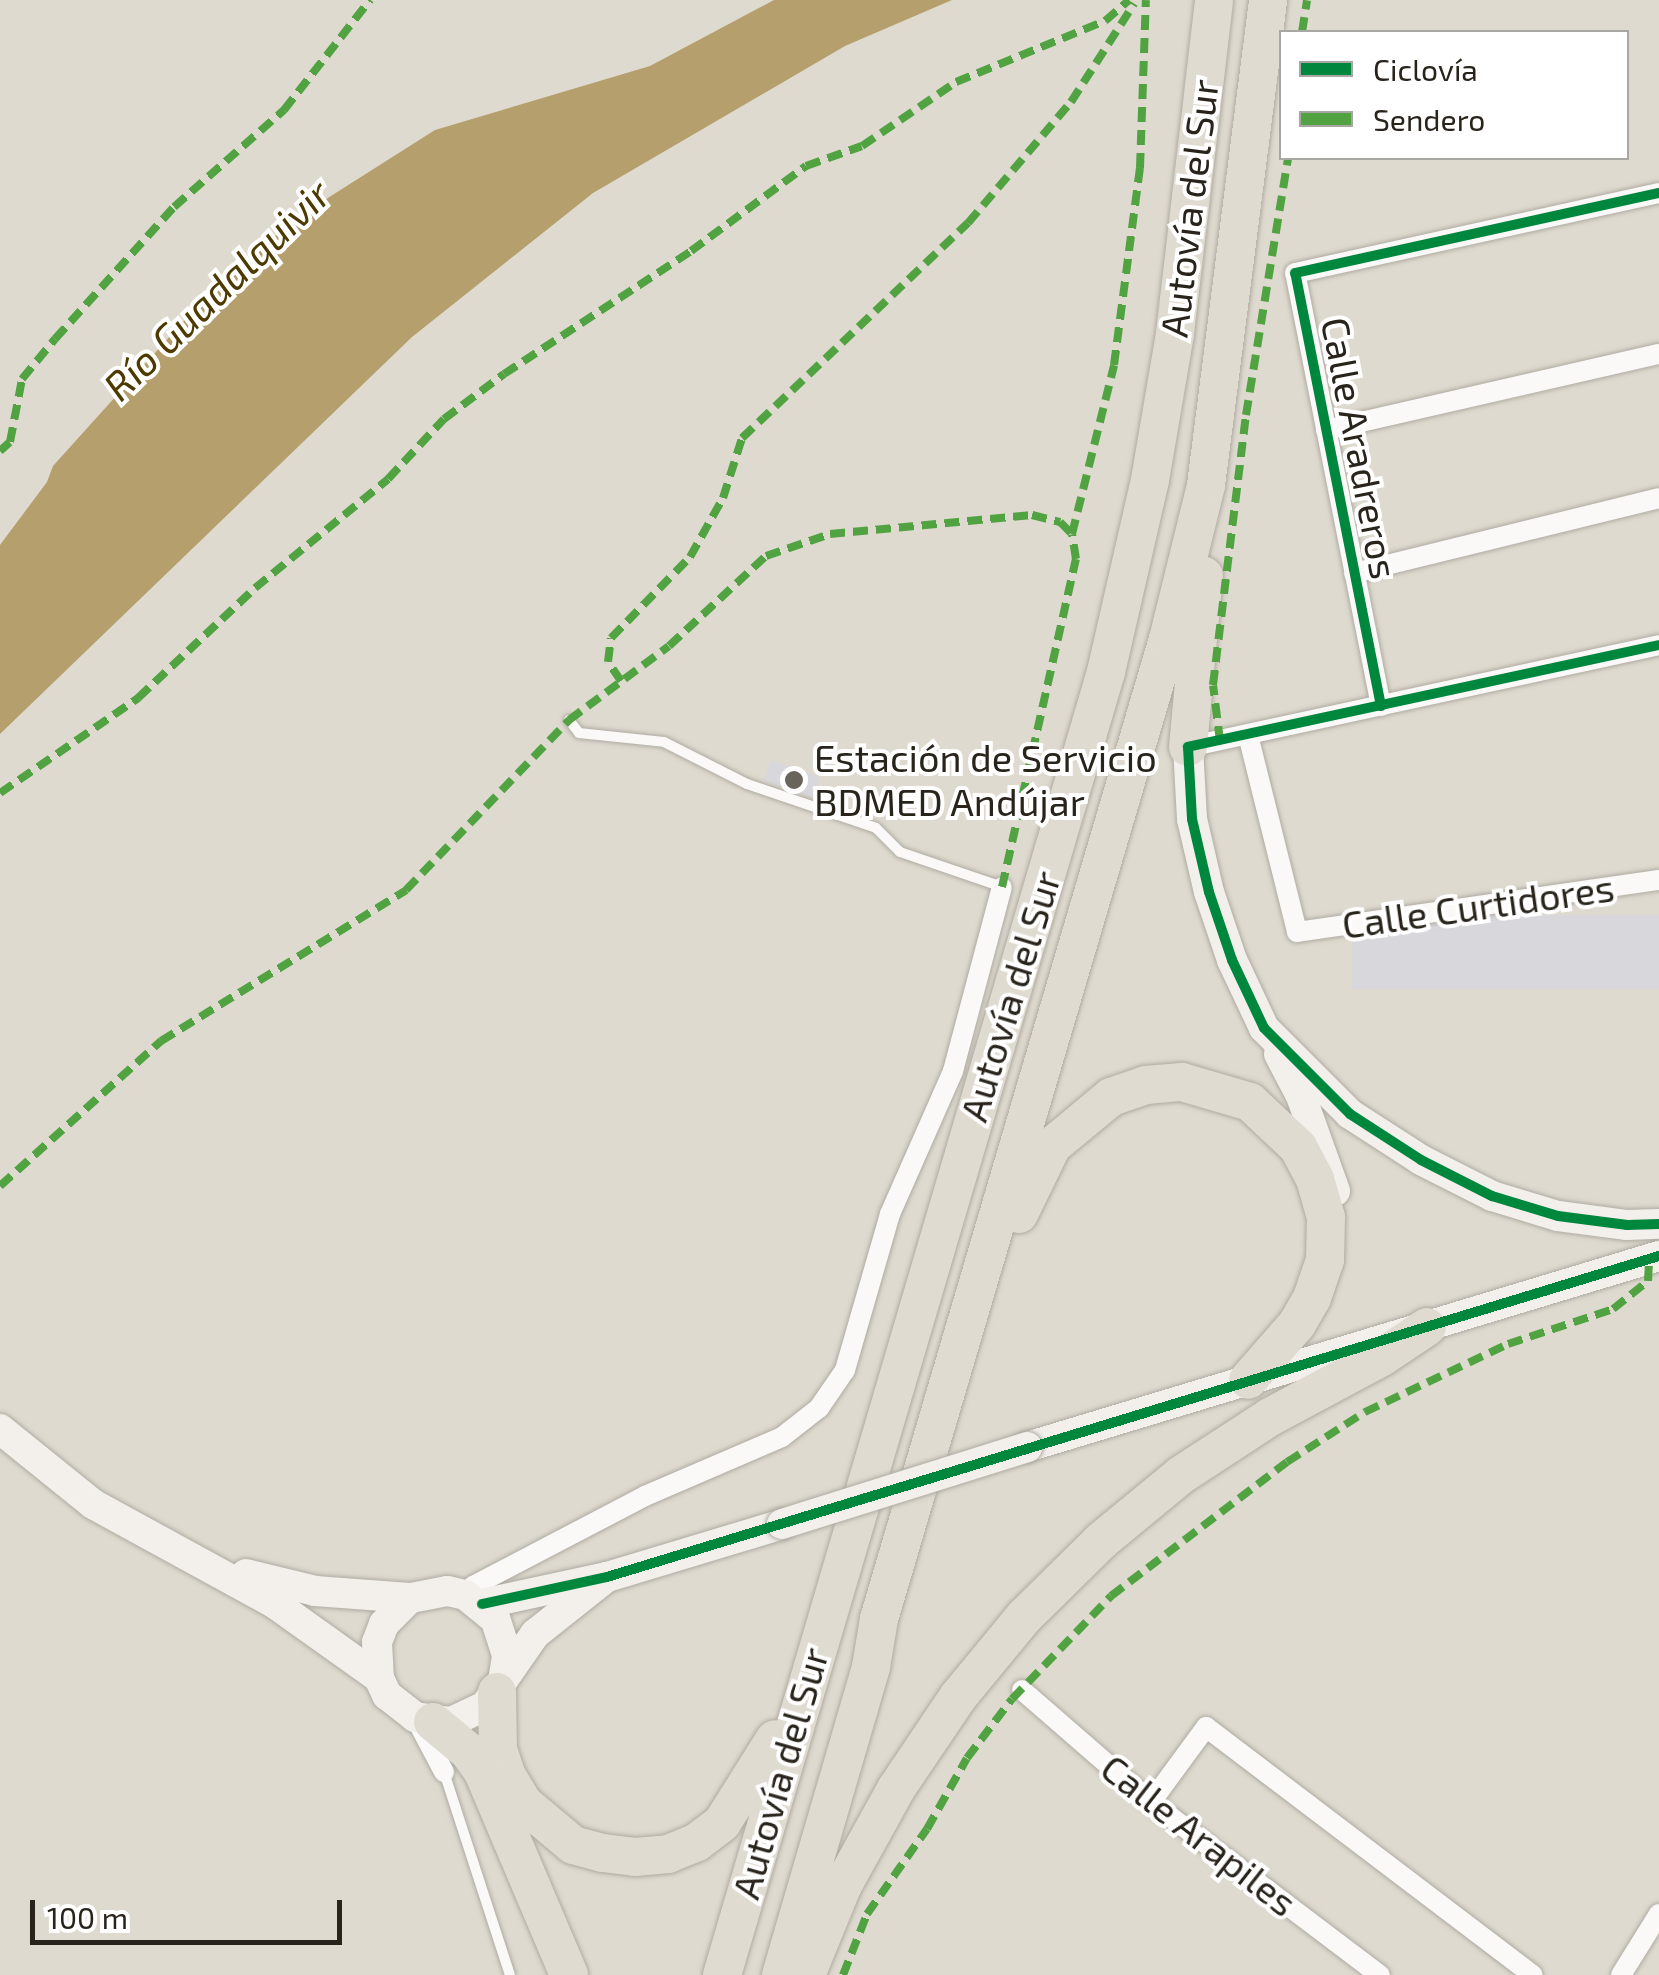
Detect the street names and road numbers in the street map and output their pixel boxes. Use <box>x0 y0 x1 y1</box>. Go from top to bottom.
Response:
street label: Autovía del Sur <box>1151 76 1227 340</box>
street label: Calle Aradreros <box>1312 313 1408 583</box>
street label: Calle Curtidores <box>1339 864 1617 948</box>
street label: Autovía del Sur <box>950 865 1070 1127</box>
street label: Autovía del Sur <box>722 1642 838 1904</box>
street label: Calle Arapiles <box>1092 1744 1306 1926</box>

